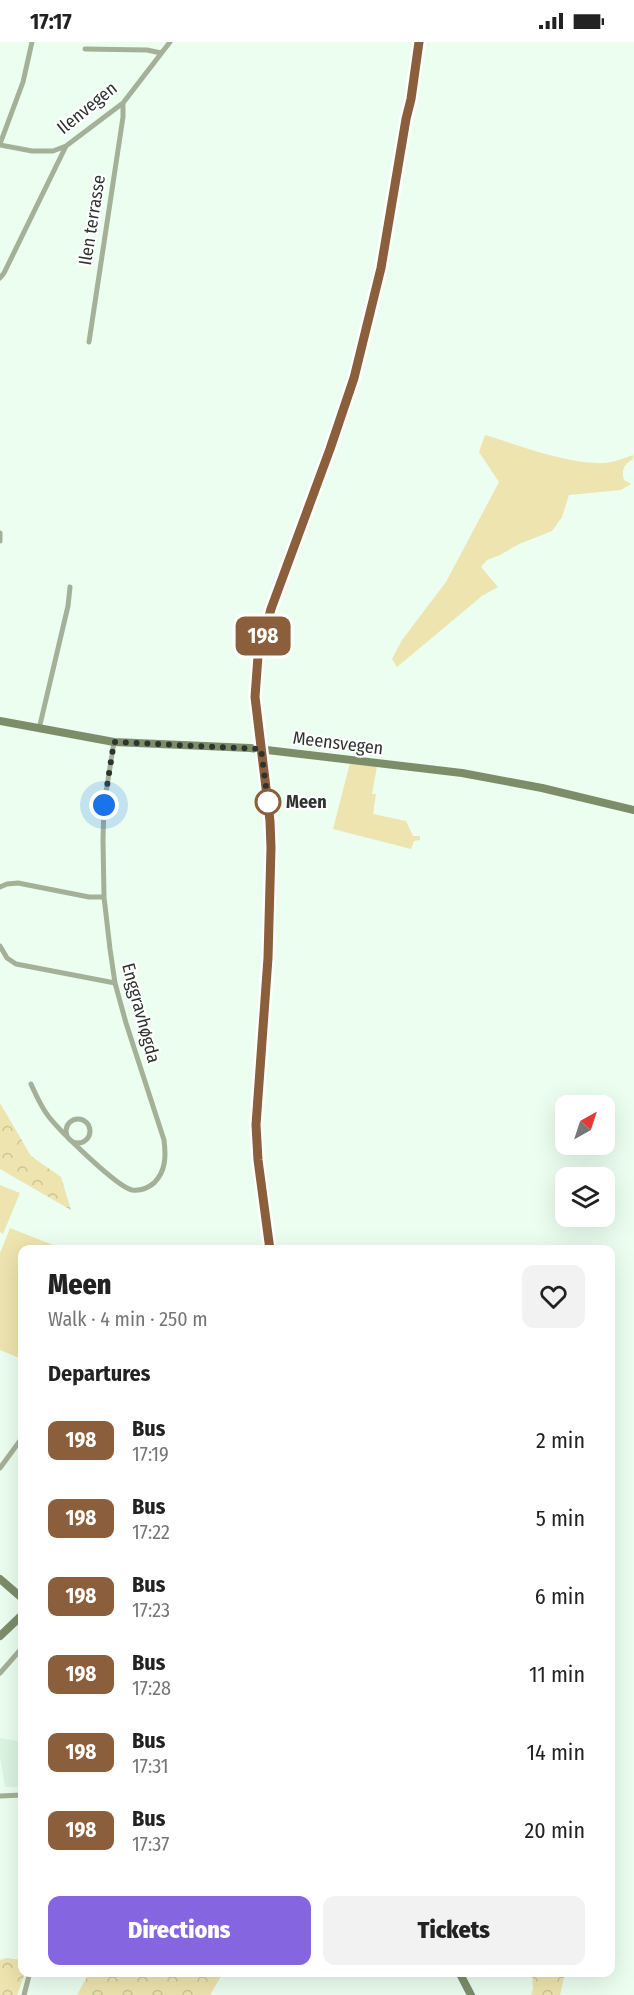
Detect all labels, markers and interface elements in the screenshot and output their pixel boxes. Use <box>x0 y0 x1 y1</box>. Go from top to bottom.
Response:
text: 17:17 <box>30 8 72 35</box>
street label: Ilenvegen <box>52 77 122 139</box>
street label: Ilen terrasse <box>74 173 110 267</box>
line badge: 198 <box>228 616 298 656</box>
text: 198 <box>248 623 278 649</box>
street label: Meensvegen <box>292 727 384 759</box>
marker: Meen <box>255 789 281 815</box>
your location <box>89 790 119 820</box>
place label: Meen <box>286 791 327 813</box>
street label: Enggravhøgda <box>117 961 165 1066</box>
north arrow <box>555 1095 615 1155</box>
map controls <box>555 1095 615 1227</box>
button: layers <box>555 1167 615 1227</box>
button: heart <box>522 1265 585 1328</box>
text: Meen <box>48 1268 111 1301</box>
text: Walk · 4 min · 250 m <box>48 1307 208 1331</box>
text: Departures <box>48 1360 150 1387</box>
text: Bus <box>132 1415 165 1442</box>
text: 198 <box>66 1427 96 1453</box>
text: 2 min <box>536 1427 585 1454</box>
text: 17:19 <box>132 1442 169 1466</box>
text: Bus <box>132 1493 165 1520</box>
text: 198 <box>66 1505 96 1531</box>
text: 5 min <box>536 1505 585 1532</box>
text: 17:22 <box>132 1520 170 1544</box>
text: Bus <box>132 1571 165 1598</box>
text: 198 <box>66 1583 96 1609</box>
text: 6 min <box>535 1583 585 1610</box>
text: 17:23 <box>132 1598 170 1622</box>
text: Bus <box>132 1649 165 1676</box>
text: 198 <box>66 1661 96 1687</box>
text: 11 min <box>529 1661 585 1688</box>
text: 17:28 <box>132 1676 171 1700</box>
text: Bus <box>132 1727 165 1754</box>
text: 198 <box>66 1739 96 1765</box>
text: 14 min <box>527 1739 585 1766</box>
text: 17:31 <box>132 1754 169 1778</box>
text: Bus <box>132 1805 165 1832</box>
text: 198 <box>66 1817 96 1843</box>
text: 20 min <box>525 1817 585 1844</box>
text: 17:37 <box>132 1832 169 1856</box>
button: Directions <box>48 1896 311 1965</box>
button: Tickets <box>323 1896 585 1965</box>

